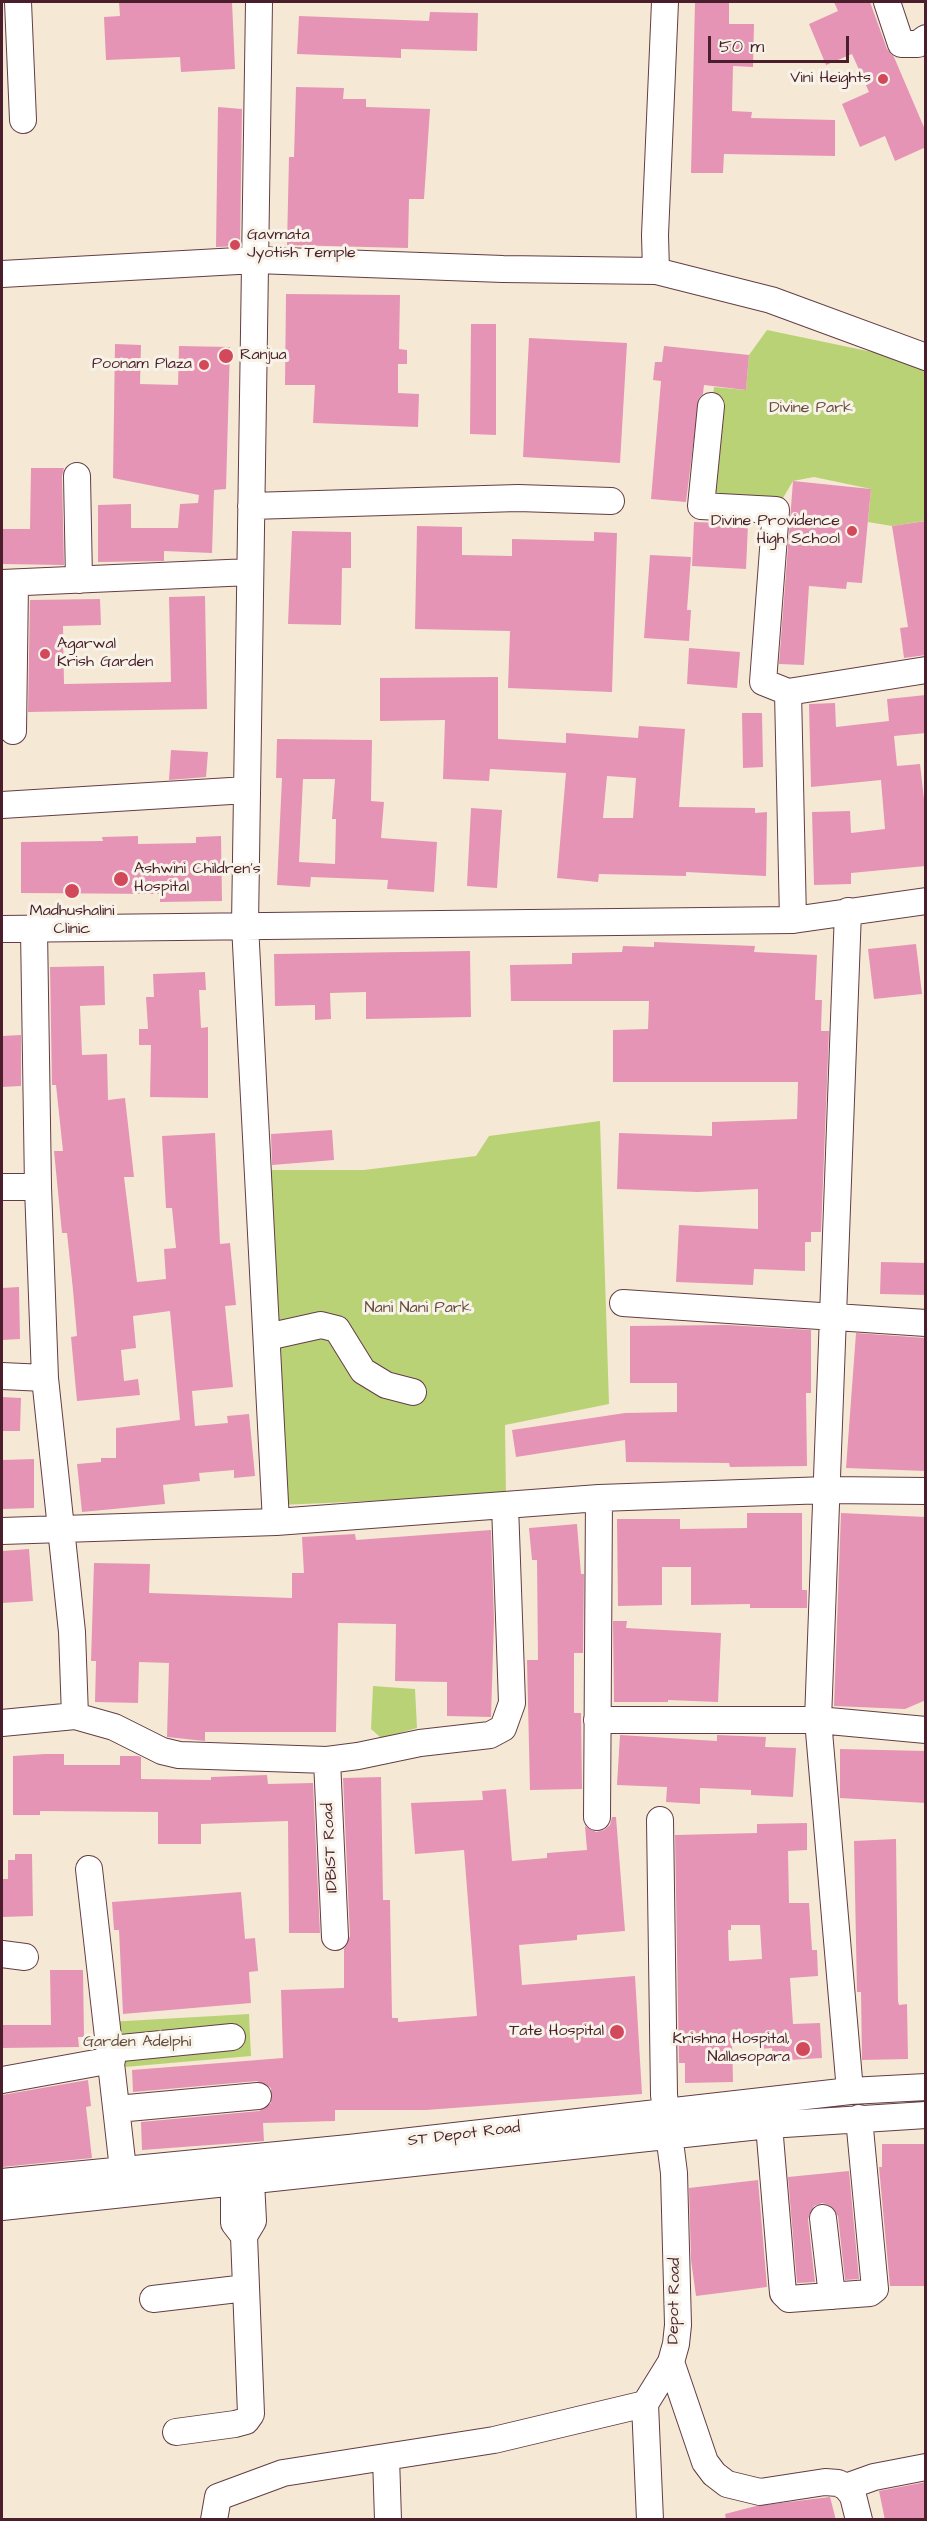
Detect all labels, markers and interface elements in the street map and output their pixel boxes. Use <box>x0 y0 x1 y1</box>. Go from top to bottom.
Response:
scale bar <box>711 24 852 62</box>
text: 50 m <box>719 34 764 59</box>
place label: Vini Heights <box>790 69 871 89</box>
marker: Vini Heights <box>876 72 890 86</box>
place label: Gavmata Jyotish Temple <box>247 226 356 264</box>
marker: Gavmata Jyotish Temple <box>228 238 242 252</box>
place label: Ranjua <box>240 346 287 366</box>
marker: Ranjua <box>217 347 235 365</box>
place label: Poonam Plaza <box>92 355 192 375</box>
marker: Poonam Plaza <box>197 358 211 372</box>
park label: Divine Park <box>769 399 853 419</box>
place label: Divine Providence High School <box>711 512 840 550</box>
marker: Divine Providence High School <box>845 524 859 538</box>
place label: Agarwal Krish Garden <box>57 635 153 673</box>
marker: Agarwal Krish Garden <box>38 647 52 661</box>
place label: Ashwini Children's Hospital <box>134 860 261 898</box>
marker: Ashwini Children's Hospital <box>112 870 130 888</box>
marker: Madhushalini Clinic <box>63 882 81 900</box>
place label: Madhushalini Clinic <box>29 902 115 940</box>
park label: Nani Nani Park <box>365 1299 472 1319</box>
street label: IDBIST Road <box>319 1803 343 1893</box>
place label: Tate Hospital <box>509 2022 604 2042</box>
marker: Tate Hospital <box>608 2023 626 2041</box>
place label: Krishna Hospital, Nallasopara <box>673 2030 790 2068</box>
park label: Garden Adelphi <box>83 2033 191 2053</box>
marker: Krishna Hospital, Nallasopara <box>794 2040 812 2058</box>
street label: ST Depot Road <box>407 2119 521 2151</box>
street label: Depot Road <box>665 2258 685 2344</box>

